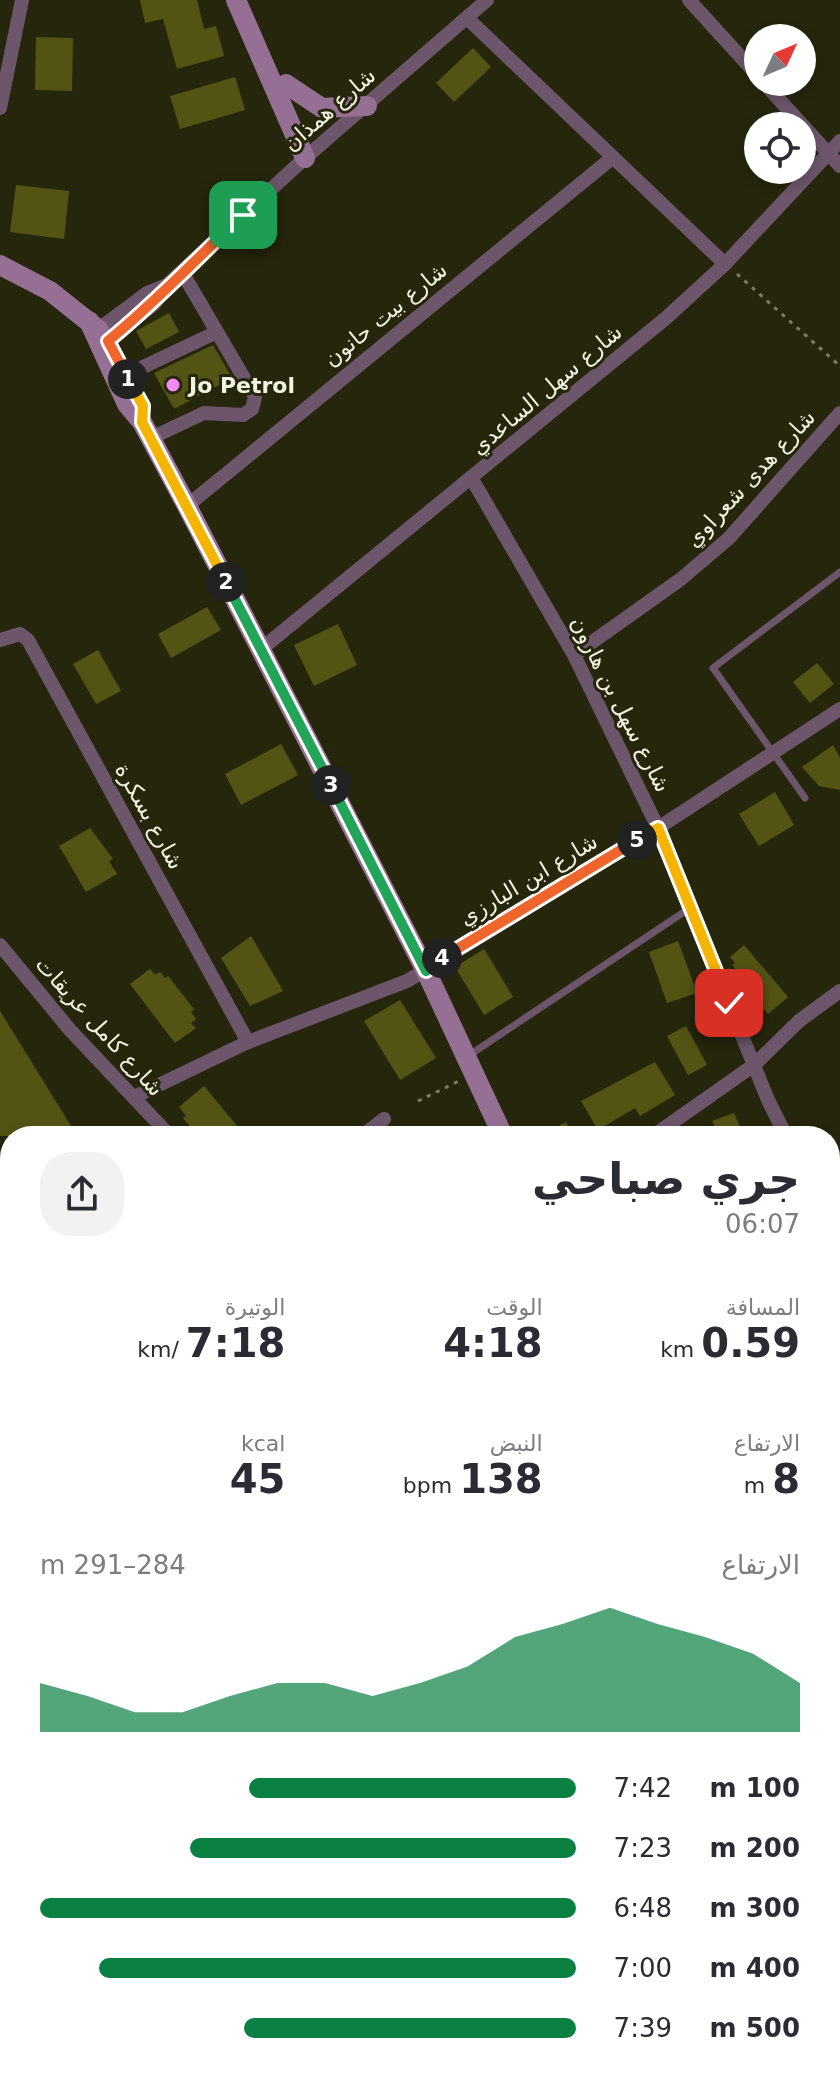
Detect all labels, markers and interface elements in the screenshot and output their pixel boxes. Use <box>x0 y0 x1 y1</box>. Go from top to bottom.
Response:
north arrow <box>744 24 816 96</box>
map controls <box>744 24 816 184</box>
street label: شارع همذان <box>278 63 381 156</box>
button: locate <box>744 112 816 184</box>
pin <box>209 181 277 249</box>
icon: arrive <box>221 193 265 237</box>
street label: شارع بيت حانون <box>319 257 452 372</box>
street label: شارع سهل الساعدي <box>466 319 627 460</box>
pin: 1 <box>108 359 148 399</box>
text: 1 <box>120 366 136 391</box>
place label: Jo Petrol <box>187 373 295 398</box>
marker: Jo Petrol <box>164 376 182 394</box>
street label: شارع هدى شعراوي <box>680 405 820 552</box>
pin: 2 <box>206 562 246 602</box>
text: 2 <box>218 569 234 594</box>
street label: شارع سهل بن هارون <box>565 612 676 796</box>
street label: شارع بسكرة <box>110 759 189 874</box>
pin: 3 <box>311 765 351 805</box>
text: 3 <box>323 772 339 797</box>
pin: 5 <box>617 820 657 860</box>
text: 5 <box>629 827 645 852</box>
street label: شارع ابن البارزي <box>455 828 602 930</box>
pin: 4 <box>422 938 462 978</box>
text: 4 <box>434 945 450 970</box>
street label: شارع كامل عريقات <box>31 952 169 1101</box>
pin <box>695 969 763 1037</box>
icon: check <box>707 981 751 1025</box>
button: share <box>40 1152 124 1236</box>
text: جري صباحي <box>532 1153 800 1204</box>
text: 06:07 <box>725 1209 800 1239</box>
text: الوتيرة <box>225 1295 285 1320</box>
text: الوقت <box>486 1295 543 1320</box>
text: المسافة <box>726 1295 800 1320</box>
text: 7:18 <box>186 1320 285 1366</box>
text: 4:18 <box>443 1320 543 1366</box>
text: 0.59 <box>701 1320 800 1366</box>
text: /km <box>137 1337 186 1362</box>
text: km <box>660 1337 701 1362</box>
text: kcal <box>241 1431 285 1456</box>
text: النبض <box>490 1431 543 1456</box>
text: الارتفاع <box>734 1431 800 1456</box>
text: 45 <box>230 1456 285 1502</box>
text: 138 <box>459 1456 543 1502</box>
text: 8 <box>772 1456 800 1502</box>
text: bpm <box>403 1473 459 1498</box>
text: m <box>744 1473 772 1498</box>
text: 284–291 m <box>40 1550 186 1580</box>
text: الارتفاع <box>722 1550 800 1580</box>
text: 7:42 <box>614 1773 672 1803</box>
text: 100 m <box>710 1773 800 1803</box>
text: 7:23 <box>614 1833 672 1863</box>
text: 200 m <box>710 1833 800 1863</box>
text: 6:48 <box>614 1893 672 1923</box>
text: 300 m <box>710 1893 800 1923</box>
text: 7:00 <box>614 1953 672 1983</box>
text: 400 m <box>710 1953 800 1983</box>
text: 7:39 <box>614 2013 672 2043</box>
text: 500 m <box>710 2013 800 2043</box>

